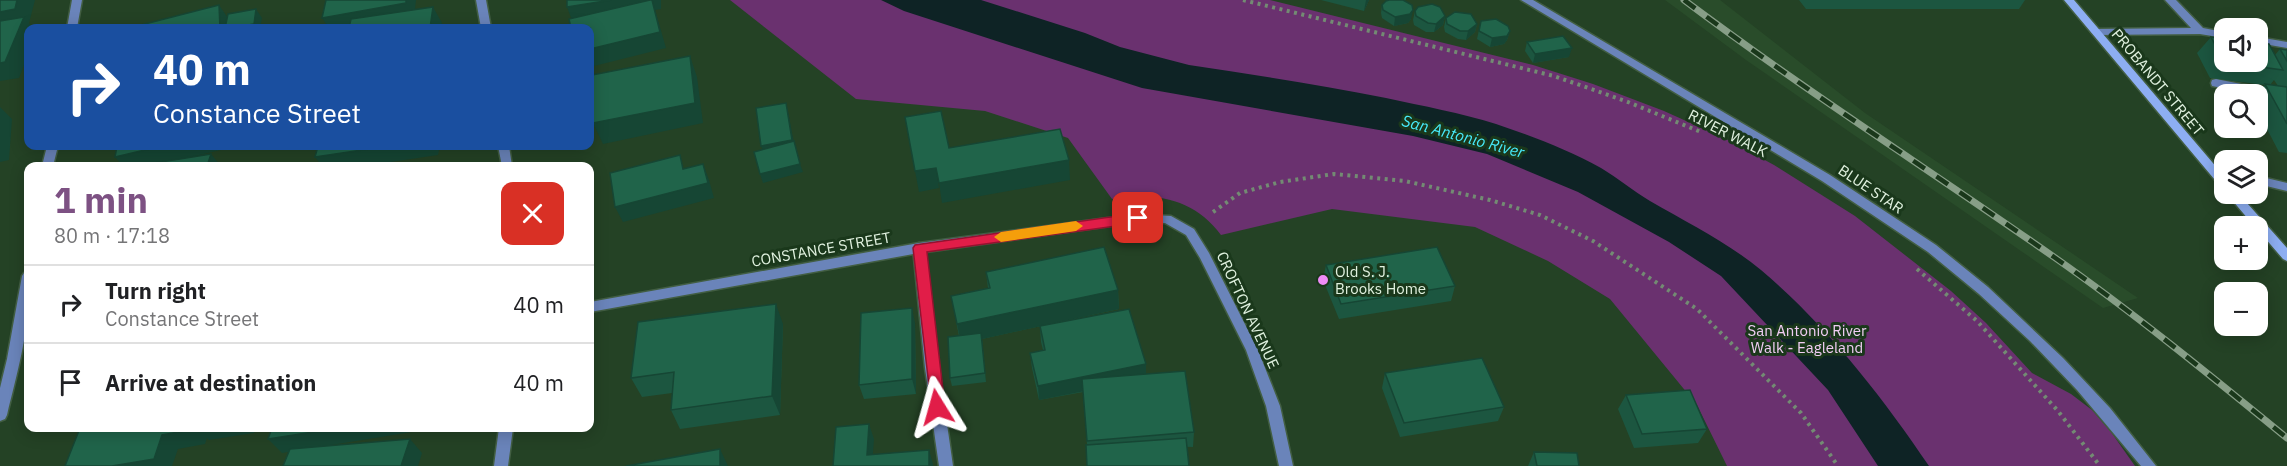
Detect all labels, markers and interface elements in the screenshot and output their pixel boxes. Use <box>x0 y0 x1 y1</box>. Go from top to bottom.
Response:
map controls <box>2214 18 2268 336</box>
button: sound <box>2214 18 2268 72</box>
street label: PROBANDT STREET <box>2108 25 2208 140</box>
text: 40 m <box>153 42 251 97</box>
icon: right <box>54 48 132 126</box>
button: search <box>2214 84 2268 138</box>
text: Constance Street <box>153 95 361 130</box>
street label: RIVER WALK <box>1685 105 1771 161</box>
water label: San Antonio River <box>1400 110 1528 162</box>
button: layers <box>2214 150 2268 204</box>
street label: BLUE STAR <box>1835 160 1907 218</box>
text: 1 min <box>54 176 148 223</box>
button: close <box>501 182 564 245</box>
pin <box>1112 192 1163 243</box>
icon: arrive <box>1121 201 1154 234</box>
button: + <box>2214 216 2268 270</box>
text: 80 m · 17:18 <box>54 222 170 249</box>
street label: CONSTANCE STREET <box>750 227 893 271</box>
street label: CROFTON AVENUE <box>1213 248 1283 372</box>
place label: Old S. J. Brooks Home <box>1335 262 1426 298</box>
marker: Old S. J. Brooks Home <box>1316 273 1330 287</box>
text: Turn right <box>105 276 206 305</box>
button: − <box>2214 282 2268 336</box>
icon: right <box>54 288 87 321</box>
text: 40 m <box>513 290 564 319</box>
text: Constance Street <box>105 305 259 332</box>
park label: San Antonio River Walk - Eagleland <box>1747 321 1867 357</box>
icon: arrive <box>54 366 87 399</box>
text: Arrive at destination <box>105 368 316 397</box>
text: 40 m <box>513 368 564 397</box>
position arrow <box>905 375 969 439</box>

